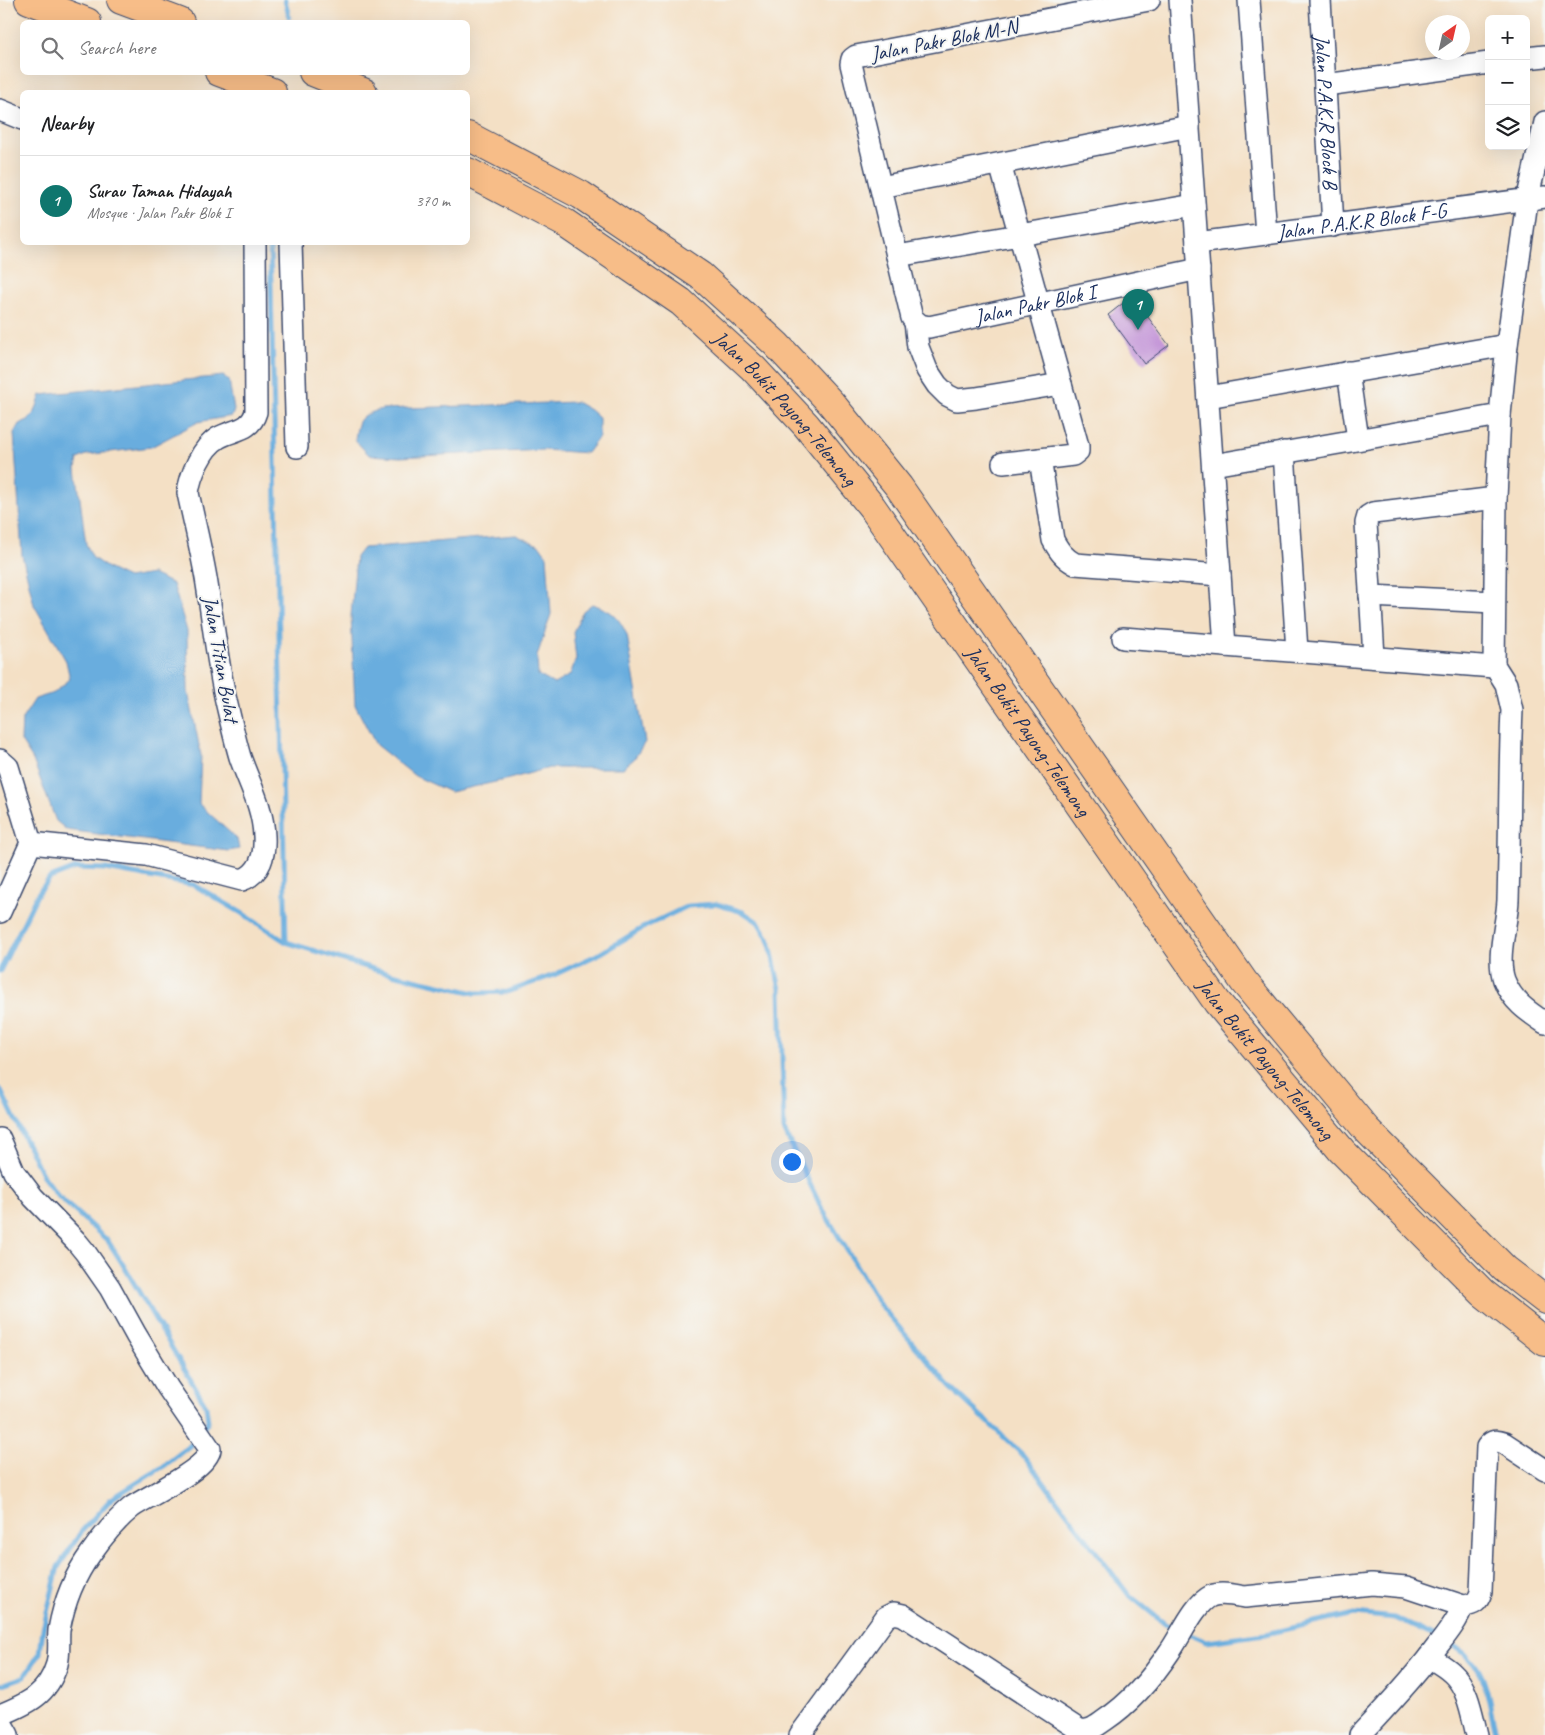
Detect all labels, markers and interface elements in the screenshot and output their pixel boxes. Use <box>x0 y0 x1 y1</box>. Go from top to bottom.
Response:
street label: Jalan Pakr Blok M-N <box>868 12 1023 67</box>
north arrow <box>1425 15 1470 60</box>
map controls <box>1485 15 1530 150</box>
button: + <box>1485 15 1530 60</box>
search box <box>20 20 470 75</box>
street label: Jalan P.A.K.R Block B <box>1309 33 1344 192</box>
icon: search <box>38 34 66 62</box>
text: Search here <box>78 36 155 60</box>
button: − <box>1485 60 1530 105</box>
button: layers <box>1485 105 1530 150</box>
text: Nearby <box>40 110 93 136</box>
text: Surau Taman Hidayah <box>87 179 232 203</box>
text: 1 <box>52 191 60 211</box>
text: 370 m <box>416 191 450 211</box>
street label: Jalan P.A.K.R Block F-G <box>1274 197 1451 245</box>
text: Mosque · Jalan Pakr Blok I <box>87 203 231 223</box>
street label: Jalan Pakr Blok I <box>971 278 1102 330</box>
pin: 1 <box>1122 289 1154 330</box>
street label: Jalan Bukit Payong-Telemong <box>707 324 864 493</box>
street label: Jalan Titian Bulat <box>197 593 245 727</box>
street label: Jalan Bukit Payong-Telemong <box>959 640 1098 823</box>
street label: Jalan Bukit Payong-Telemong <box>1191 972 1341 1146</box>
your location <box>779 1149 805 1175</box>

